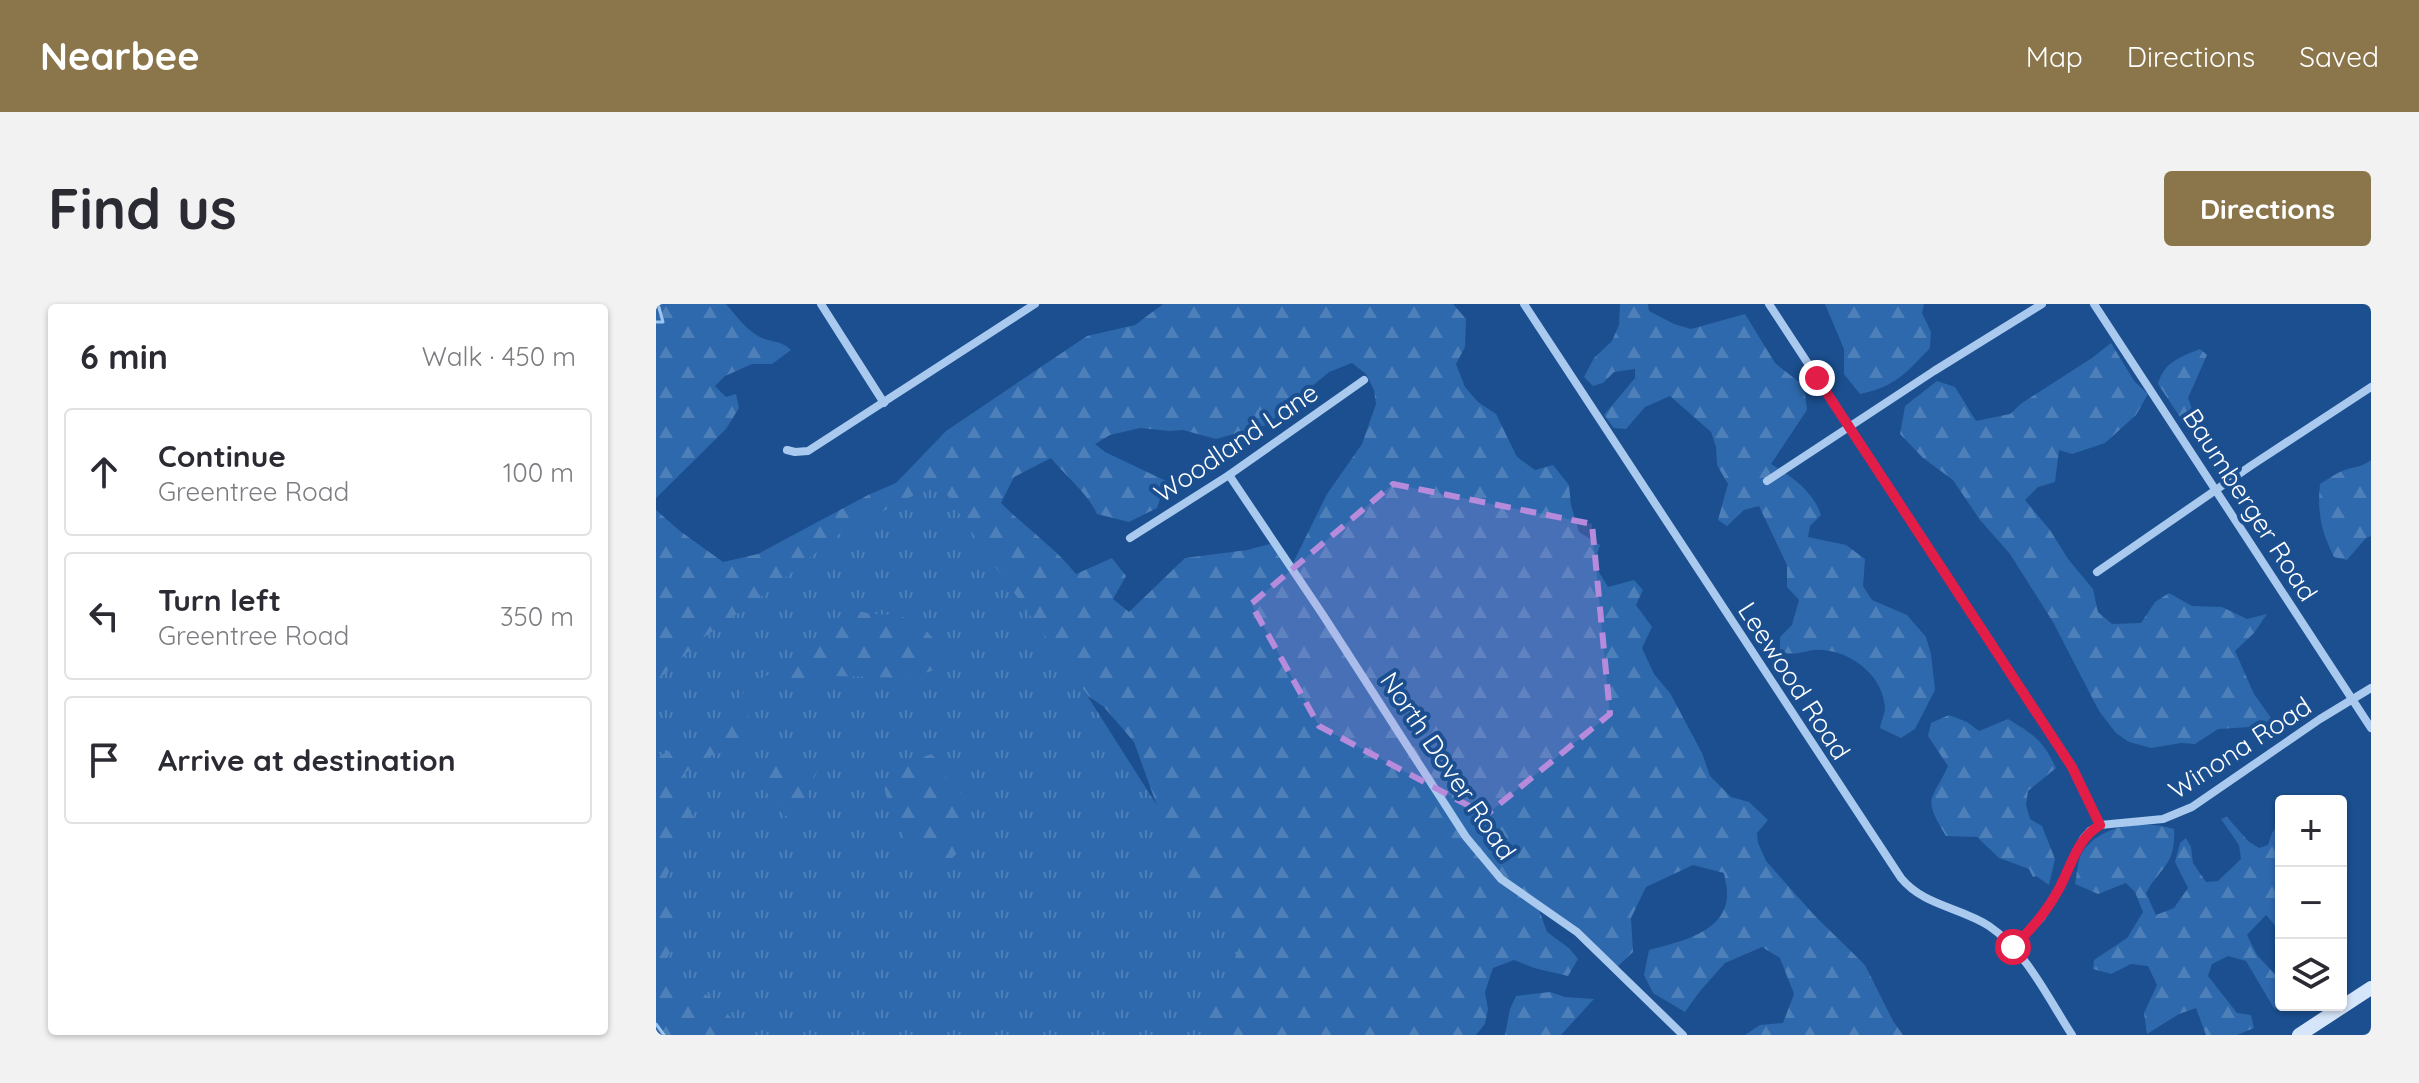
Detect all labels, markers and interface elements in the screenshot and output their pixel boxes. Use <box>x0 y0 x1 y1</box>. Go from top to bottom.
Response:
text: Nearbee <box>40 32 200 80</box>
text: Map <box>2026 39 2083 74</box>
text: Directions <box>2127 39 2255 74</box>
text: Saved <box>2299 39 2379 74</box>
button: Directions <box>2164 171 2371 246</box>
text: Find us <box>48 173 237 243</box>
text: 6 min <box>80 335 168 378</box>
text: Walk · 450 m <box>422 340 576 373</box>
route end <box>1799 360 1835 396</box>
street label: Woodland Lane <box>1147 376 1324 510</box>
street label: Baumberger Road <box>2176 402 2325 607</box>
text: Continue <box>158 437 286 475</box>
icon: ahead <box>82 450 126 494</box>
text: 100 m <box>503 456 574 489</box>
text: Greentree Road <box>158 475 349 508</box>
text: Turn left <box>158 581 281 619</box>
icon: left <box>82 594 126 638</box>
street label: Leewood Road <box>1731 596 1858 766</box>
text: 350 m <box>500 600 574 633</box>
text: Greentree Road <box>158 619 349 652</box>
street label: North Dover Road <box>1373 665 1524 866</box>
street label: Winona Road <box>2162 689 2317 806</box>
icon: arrive <box>82 738 126 782</box>
text: Arrive at destination <box>158 741 456 779</box>
map controls <box>2275 795 2347 1011</box>
button: + <box>2275 795 2347 867</box>
button: − <box>2275 867 2347 939</box>
route start <box>1995 929 2031 965</box>
button: layers <box>2275 939 2347 1011</box>

